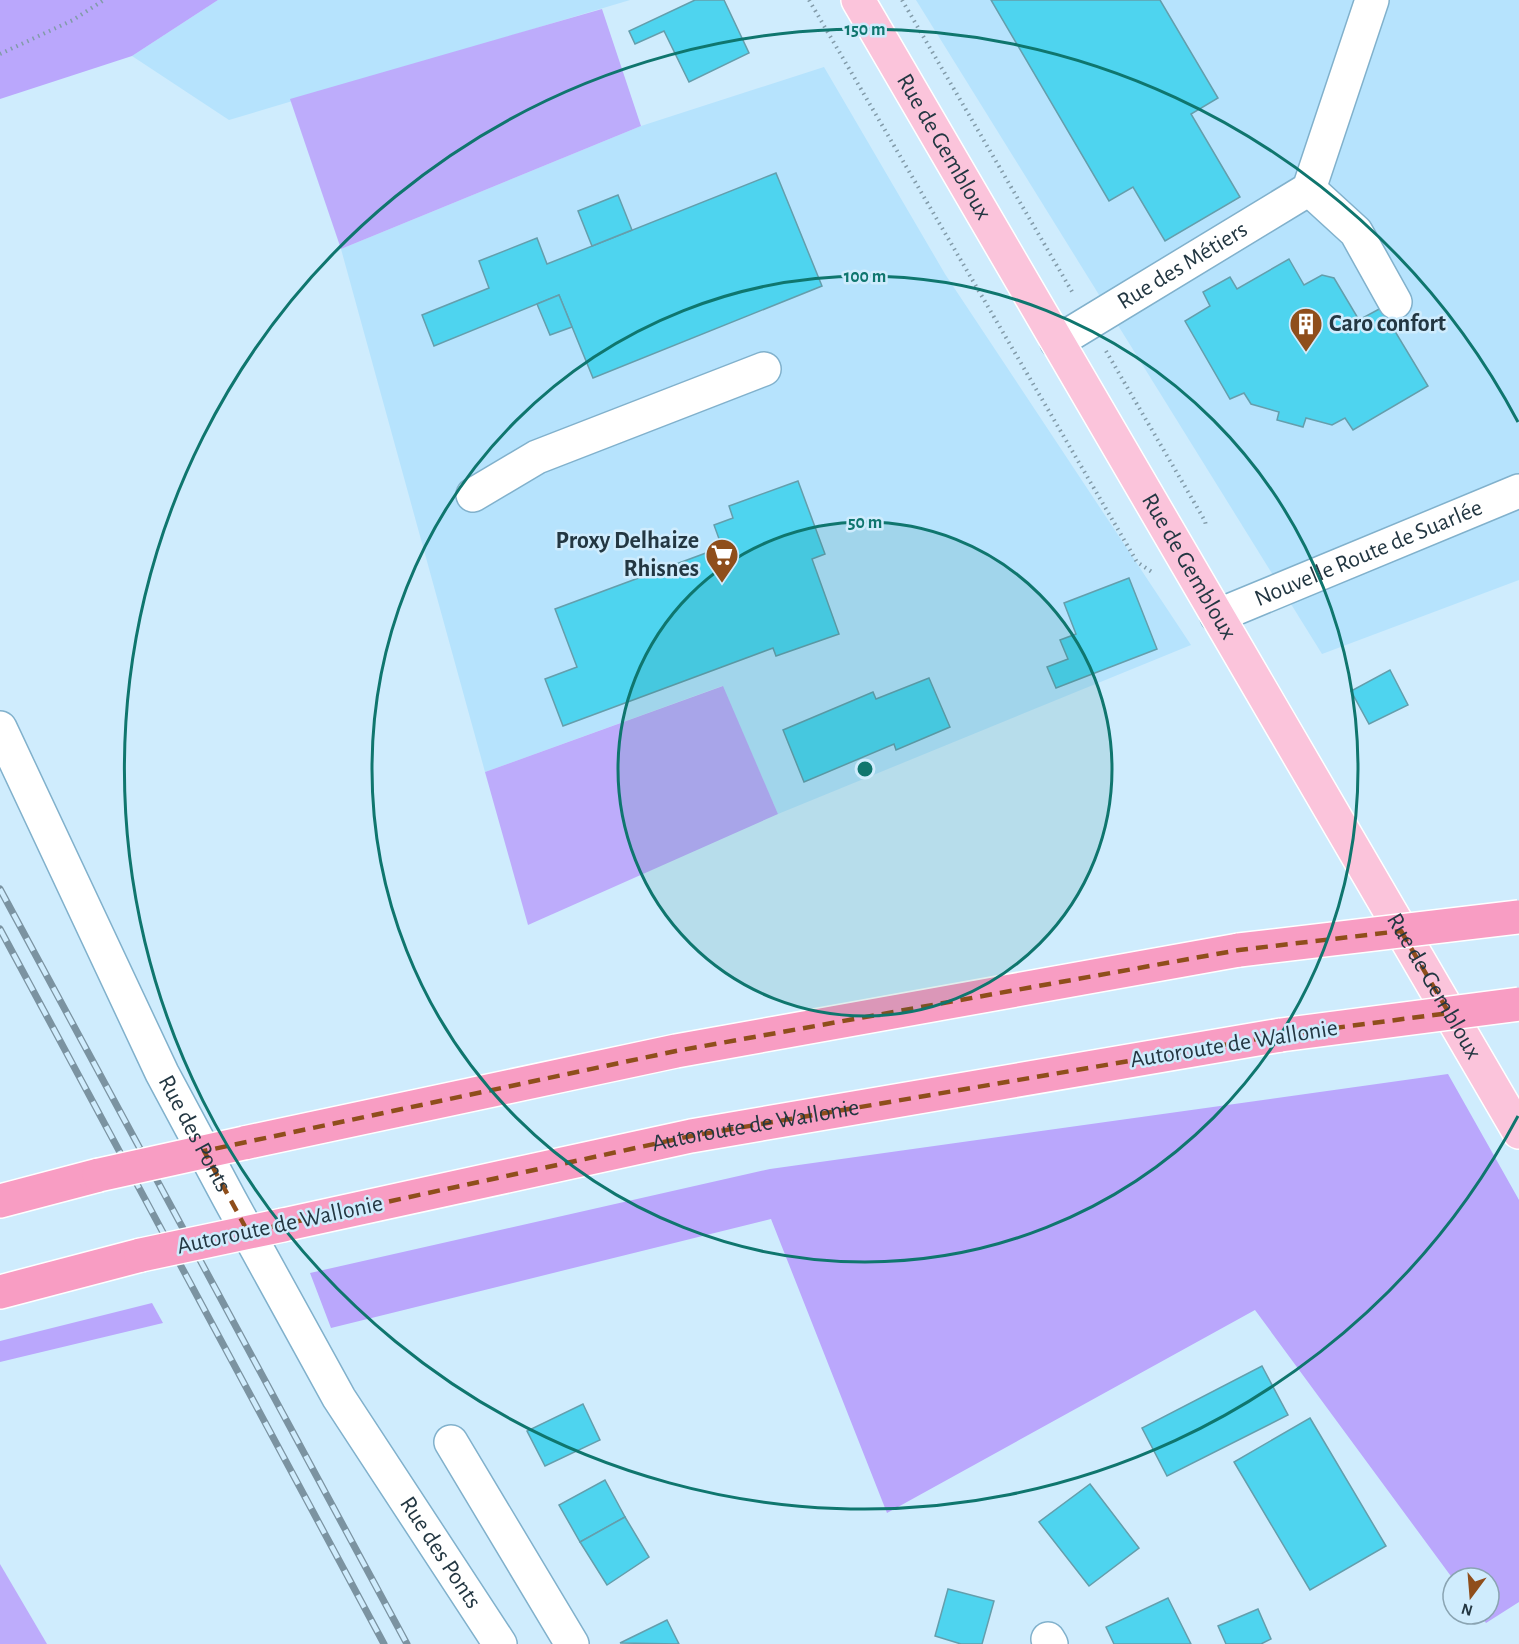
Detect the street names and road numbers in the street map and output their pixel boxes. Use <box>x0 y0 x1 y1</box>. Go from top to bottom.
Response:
street label: Rue de Gembloux <box>892 70 996 224</box>
street label: Rue des Métiers <box>1113 217 1252 314</box>
street label: Rue de Gembloux <box>1137 489 1241 644</box>
street label: Nouvelle Route de Suarlée <box>1251 496 1486 611</box>
street label: Rue de Gembloux <box>1382 909 1486 1064</box>
street label: Autoroute de Wallonie <box>1128 1016 1340 1072</box>
street label: Rue des Ponts <box>154 1071 235 1196</box>
street label: Autoroute de Wallonie <box>650 1095 861 1156</box>
street label: Autoroute de Wallonie <box>175 1191 385 1259</box>
street label: Rue des Ponts <box>395 1492 485 1613</box>

